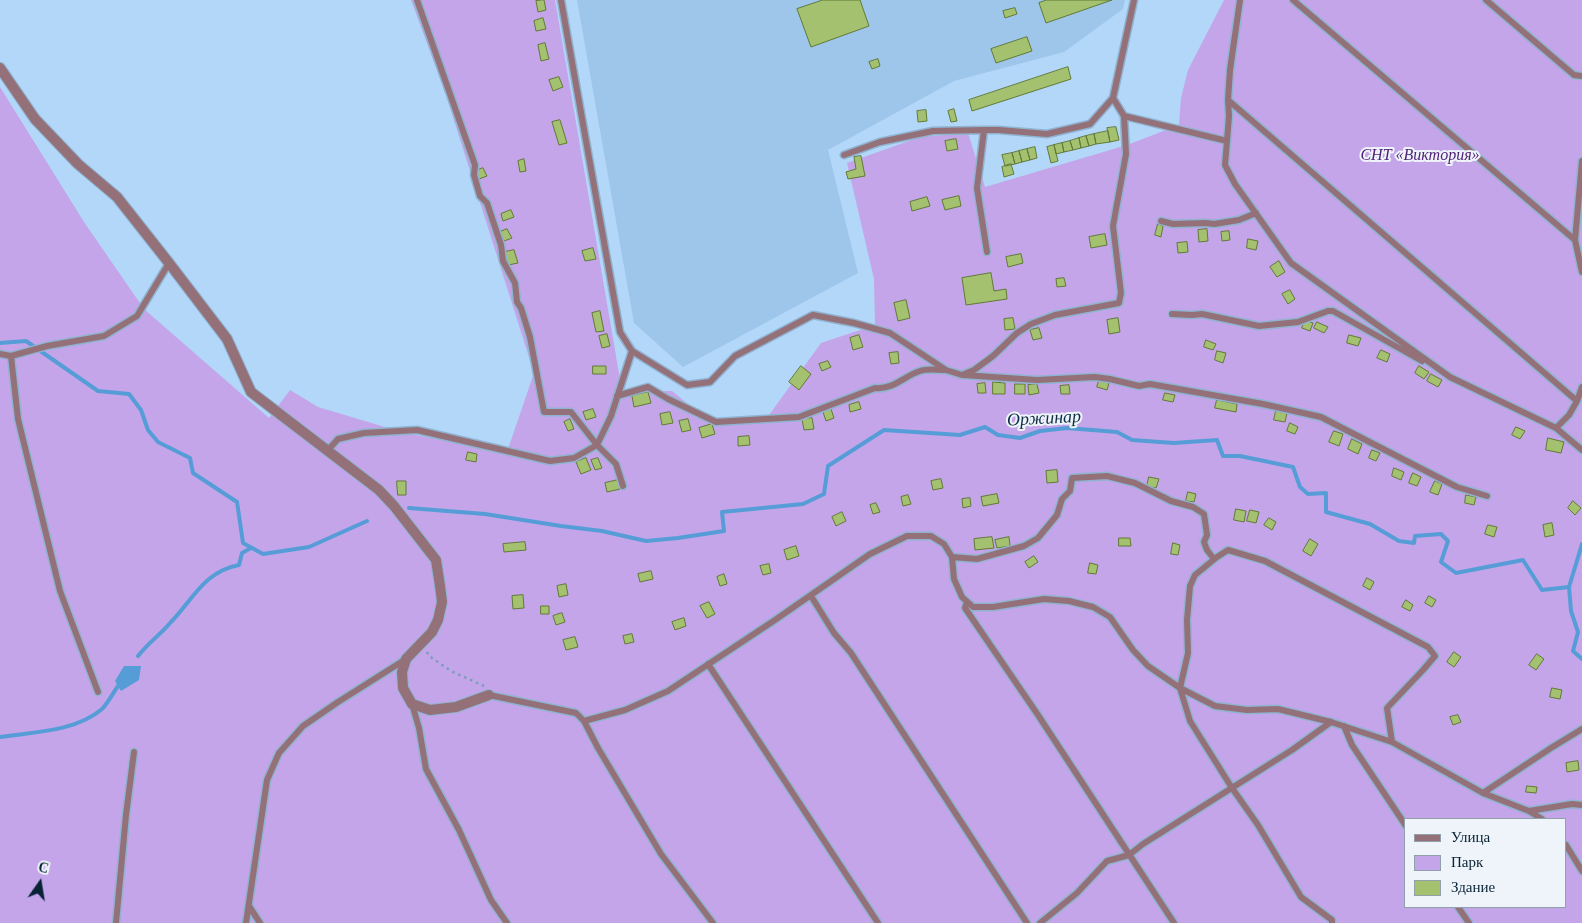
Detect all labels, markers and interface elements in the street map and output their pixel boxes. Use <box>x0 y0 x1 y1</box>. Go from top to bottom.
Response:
park label: СНТ «Виктория» <box>1360 146 1480 166</box>
water label: Оржинар <box>1006 406 1082 432</box>
legend <box>1404 818 1567 908</box>
text: Улица <box>1451 829 1490 845</box>
text: Парк <box>1451 854 1483 870</box>
north arrow <box>15 858 65 908</box>
text: С <box>37 859 50 876</box>
text: Здание <box>1451 879 1495 895</box>

